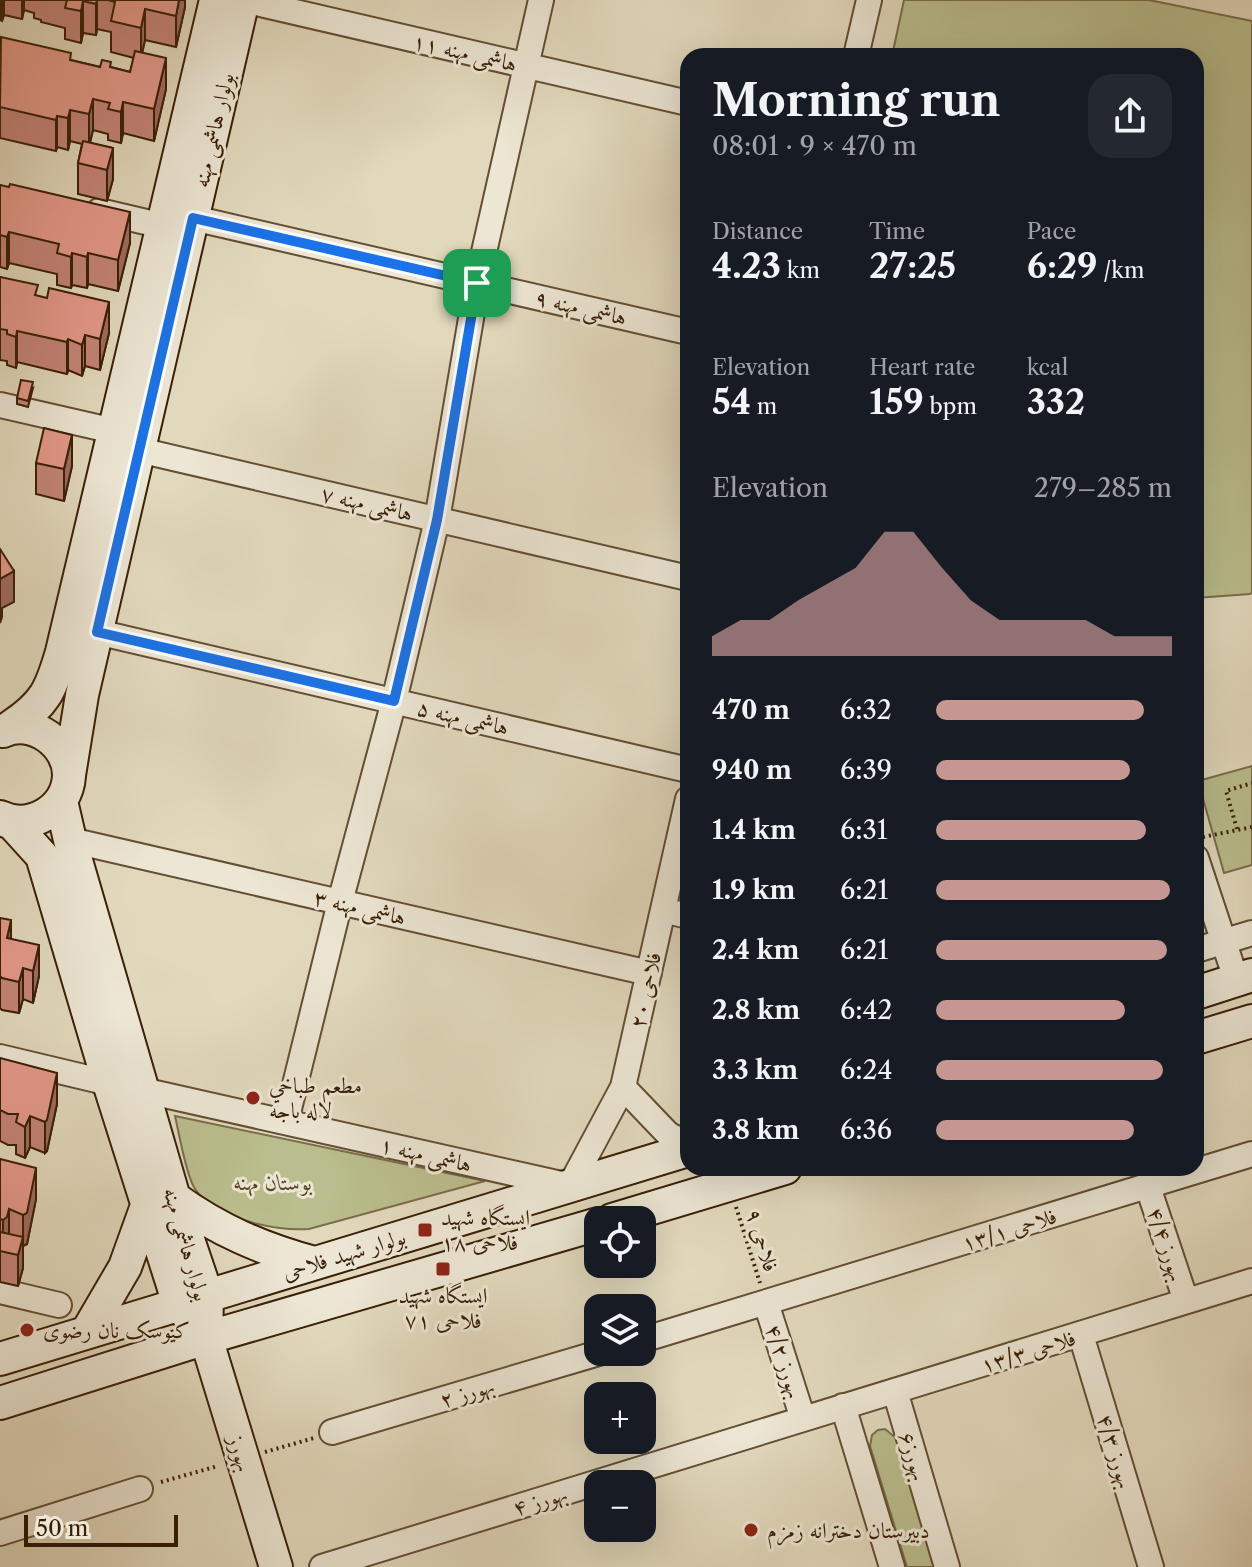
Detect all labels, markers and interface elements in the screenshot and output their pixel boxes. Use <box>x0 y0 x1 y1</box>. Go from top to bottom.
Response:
street label: هاشمی مهنه ۱۱ <box>410 27 520 80</box>
street label: بولوار هاشمی مهنه <box>187 70 242 191</box>
text: Morning run <box>712 73 1001 127</box>
button: share <box>1088 74 1172 158</box>
text: 08:01 · 9 × 470 m <box>712 130 917 162</box>
text: Distance <box>712 218 803 245</box>
text: Time <box>869 218 925 245</box>
text: Pace <box>1027 218 1076 245</box>
text: 4.23 <box>712 245 781 287</box>
text: 27:25 <box>869 245 956 287</box>
text: 6:29 <box>1027 245 1097 287</box>
pin <box>443 249 511 317</box>
text: km <box>781 257 820 284</box>
text: /km <box>1097 257 1144 284</box>
icon: arrive <box>455 261 499 305</box>
street label: هاشمی مهنه ۹ <box>532 284 629 333</box>
text: Elevation <box>712 354 810 381</box>
text: Heart rate <box>869 354 975 381</box>
text: kcal <box>1027 354 1068 381</box>
text: 54 <box>712 381 751 423</box>
text: 159 <box>869 381 924 423</box>
text: 332 <box>1027 381 1085 423</box>
text: m <box>751 393 777 420</box>
text: bpm <box>924 393 977 420</box>
text: Elevation <box>712 472 828 504</box>
text: 279–285 m <box>1034 472 1172 504</box>
street label: هاشمی مهنه ۷ <box>318 480 415 529</box>
street label: هاشمی مهنه ۵ <box>414 694 511 743</box>
text: 470 m <box>712 694 790 726</box>
text: 6:32 <box>840 694 892 726</box>
text: 940 m <box>712 754 792 786</box>
text: 6:39 <box>840 754 892 786</box>
text: 1.4 km <box>712 814 796 846</box>
text: 6:31 <box>840 814 888 846</box>
text: 1.9 km <box>712 874 795 906</box>
text: 6:21 <box>840 874 888 906</box>
street label: هاشمی مهنه ۳ <box>311 884 408 933</box>
text: 2.4 km <box>712 934 800 966</box>
text: 6:21 <box>840 934 888 966</box>
street label: فلاحی ۲۰ <box>624 949 667 1031</box>
text: 2.8 km <box>712 994 800 1026</box>
text: 6:42 <box>840 994 893 1026</box>
text: 3.3 km <box>712 1054 798 1086</box>
text: 6:24 <box>840 1054 893 1086</box>
place label: مطعم طباخي لاله باجه <box>269 1072 362 1124</box>
marker: مطعم طباخي لاله باجه <box>244 1089 262 1107</box>
text: 3.8 km <box>712 1114 799 1146</box>
text: 6:36 <box>840 1114 892 1146</box>
street label: هاشمی مهنه ۱ <box>377 1131 474 1180</box>
park label: بوستان مهنه <box>234 1169 312 1197</box>
street label: بولوار هاشمی مهنه <box>155 1184 216 1305</box>
street label: فلاحی ۱۳/۱ <box>958 1202 1060 1257</box>
place label: ایستگاه شهید فلاحی ۱۸ <box>441 1204 530 1256</box>
street label: بهورز ۴/۴ <box>1141 1204 1191 1285</box>
street label: فلاحی ۹ <box>740 1205 785 1275</box>
map controls <box>584 1206 656 1542</box>
button: locate <box>584 1206 656 1278</box>
marker: ایستگاه شهید فلاحی ۱۸ <box>416 1221 434 1239</box>
street label: بولوار شهید فلاحی <box>279 1223 409 1287</box>
marker: ایستگاه شهید فلاحی ۷۱ <box>434 1260 452 1278</box>
place label: ایستگاه شهید فلاحی ۷۱ <box>399 1282 487 1334</box>
button: layers <box>584 1294 656 1366</box>
place label: کیوسک نان رضوی <box>43 1317 190 1344</box>
marker: کیوسک نان رضوی <box>18 1321 36 1339</box>
street label: بهورز ۴/۲ <box>759 1321 809 1402</box>
street label: فلاحی ۱۳/۳ <box>977 1324 1079 1379</box>
street label: بهورز ۲ <box>437 1371 498 1414</box>
button: + <box>584 1382 656 1454</box>
street label: بهورز ۴/۳ <box>1090 1411 1140 1492</box>
street label: بهورز۶ <box>892 1428 934 1484</box>
street label: بهورز <box>221 1430 259 1475</box>
button: − <box>584 1470 656 1542</box>
street label: بهورز ۴ <box>510 1479 571 1522</box>
scale bar <box>24 1511 178 1547</box>
text: 50 m <box>36 1515 88 1542</box>
place label: دبیرستان دخترانه زمزم <box>767 1517 930 1550</box>
marker: دبیرستان دخترانه زمزم <box>742 1521 760 1539</box>

